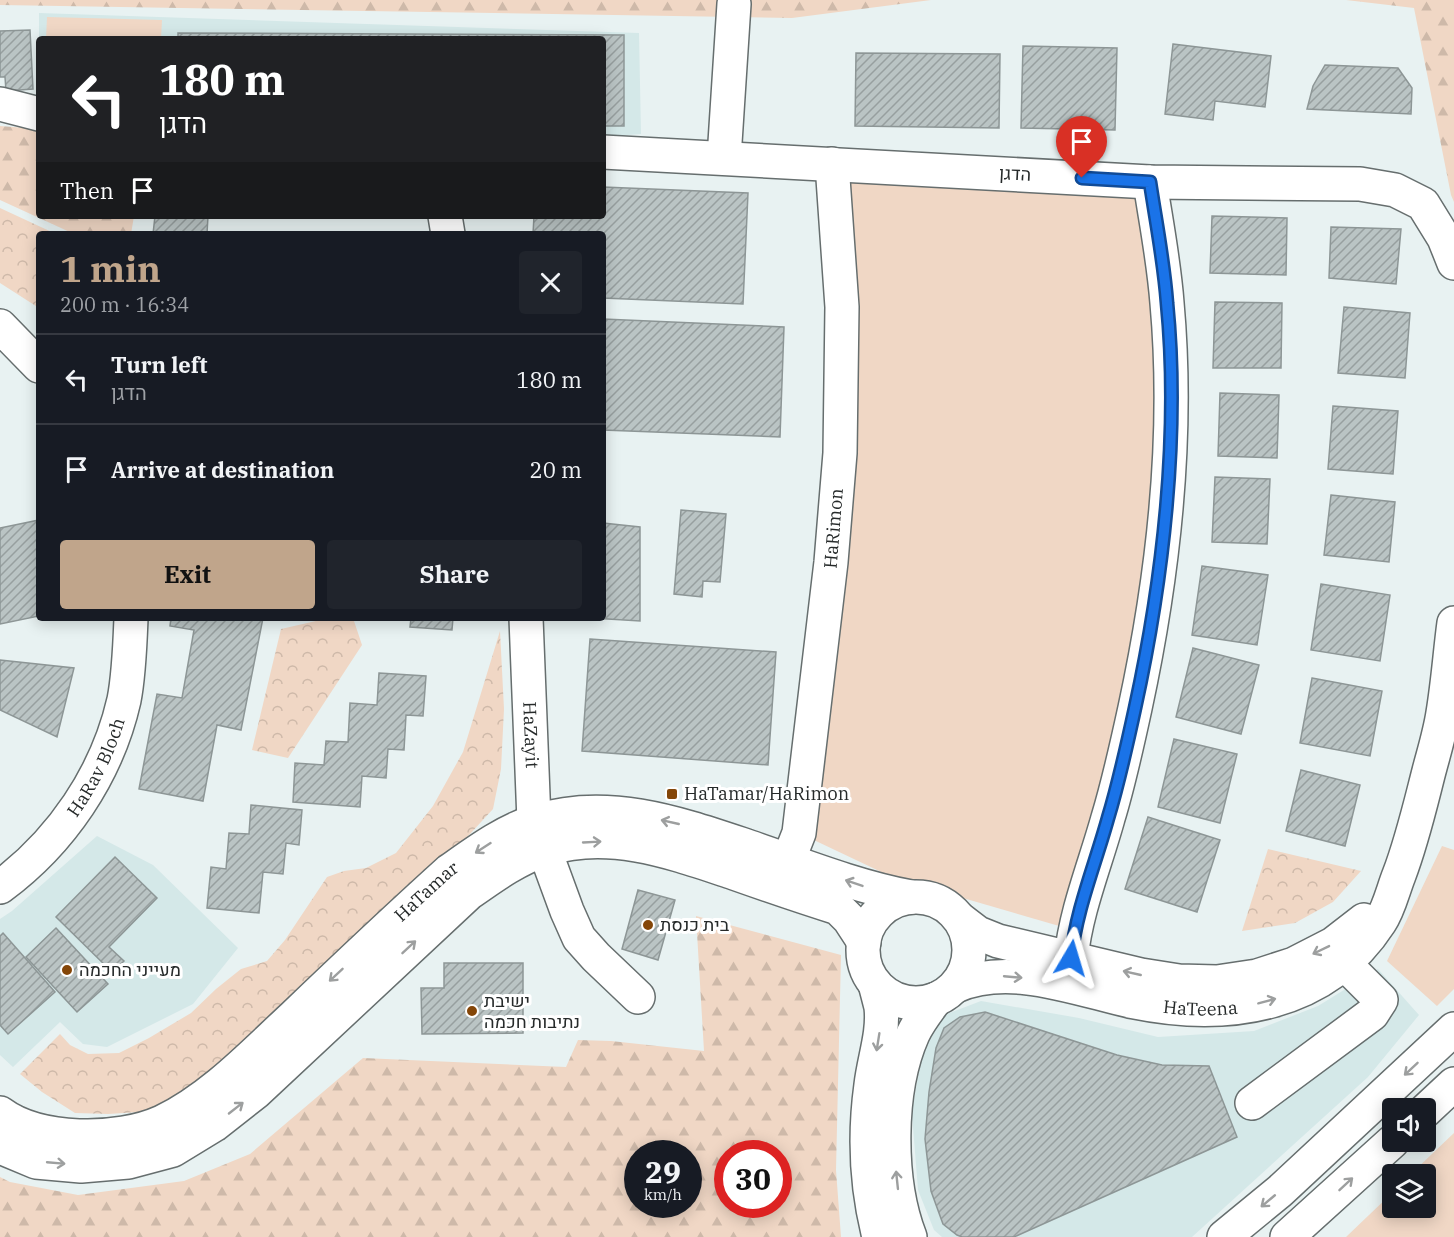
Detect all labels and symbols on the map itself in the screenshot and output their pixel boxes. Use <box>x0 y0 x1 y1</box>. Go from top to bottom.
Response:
pin <box>1056 116 1107 178</box>
street label: הדגן <box>998 161 1032 186</box>
street label: HaRimon <box>818 487 848 569</box>
street label: HaZayit <box>518 701 544 769</box>
street label: HaRav Bloch <box>62 715 130 821</box>
place label: HaTamar/HaRimon <box>684 782 849 805</box>
marker: HaTamar/HaRimon <box>665 787 679 801</box>
one-way arrow <box>660 815 679 827</box>
one-way arrow <box>582 836 601 847</box>
one-way arrow <box>475 842 492 854</box>
street label: HaTamar <box>389 856 463 926</box>
one-way arrow <box>846 877 864 888</box>
place label: בית כנסת <box>660 913 730 936</box>
marker: בית כנסת <box>641 918 655 932</box>
position arrow <box>1039 926 1103 990</box>
one-way arrow <box>402 939 417 954</box>
one-way arrow <box>1312 945 1330 957</box>
place label: מעייני החכמה <box>79 958 181 981</box>
marker: מעייני החכמה <box>60 963 74 977</box>
one-way arrow <box>1123 966 1142 978</box>
one-way arrow <box>329 968 344 983</box>
one-way arrow <box>1003 972 1023 983</box>
place label: ישיבת נתיבות חכמה <box>484 989 580 1033</box>
street label: HaTeena <box>1162 995 1239 1020</box>
one-way arrow <box>1257 995 1276 1007</box>
marker: ישיבת נתיבות חכמה <box>465 1004 479 1018</box>
one-way arrow <box>873 1031 884 1051</box>
one-way arrow <box>1404 1062 1419 1076</box>
one-way arrow <box>228 1101 244 1114</box>
speed limit sign: 30 <box>714 1140 792 1218</box>
one-way arrow <box>45 1158 65 1169</box>
one-way arrow <box>891 1171 902 1191</box>
one-way arrow <box>1338 1177 1353 1191</box>
one-way arrow <box>1261 1194 1276 1208</box>

